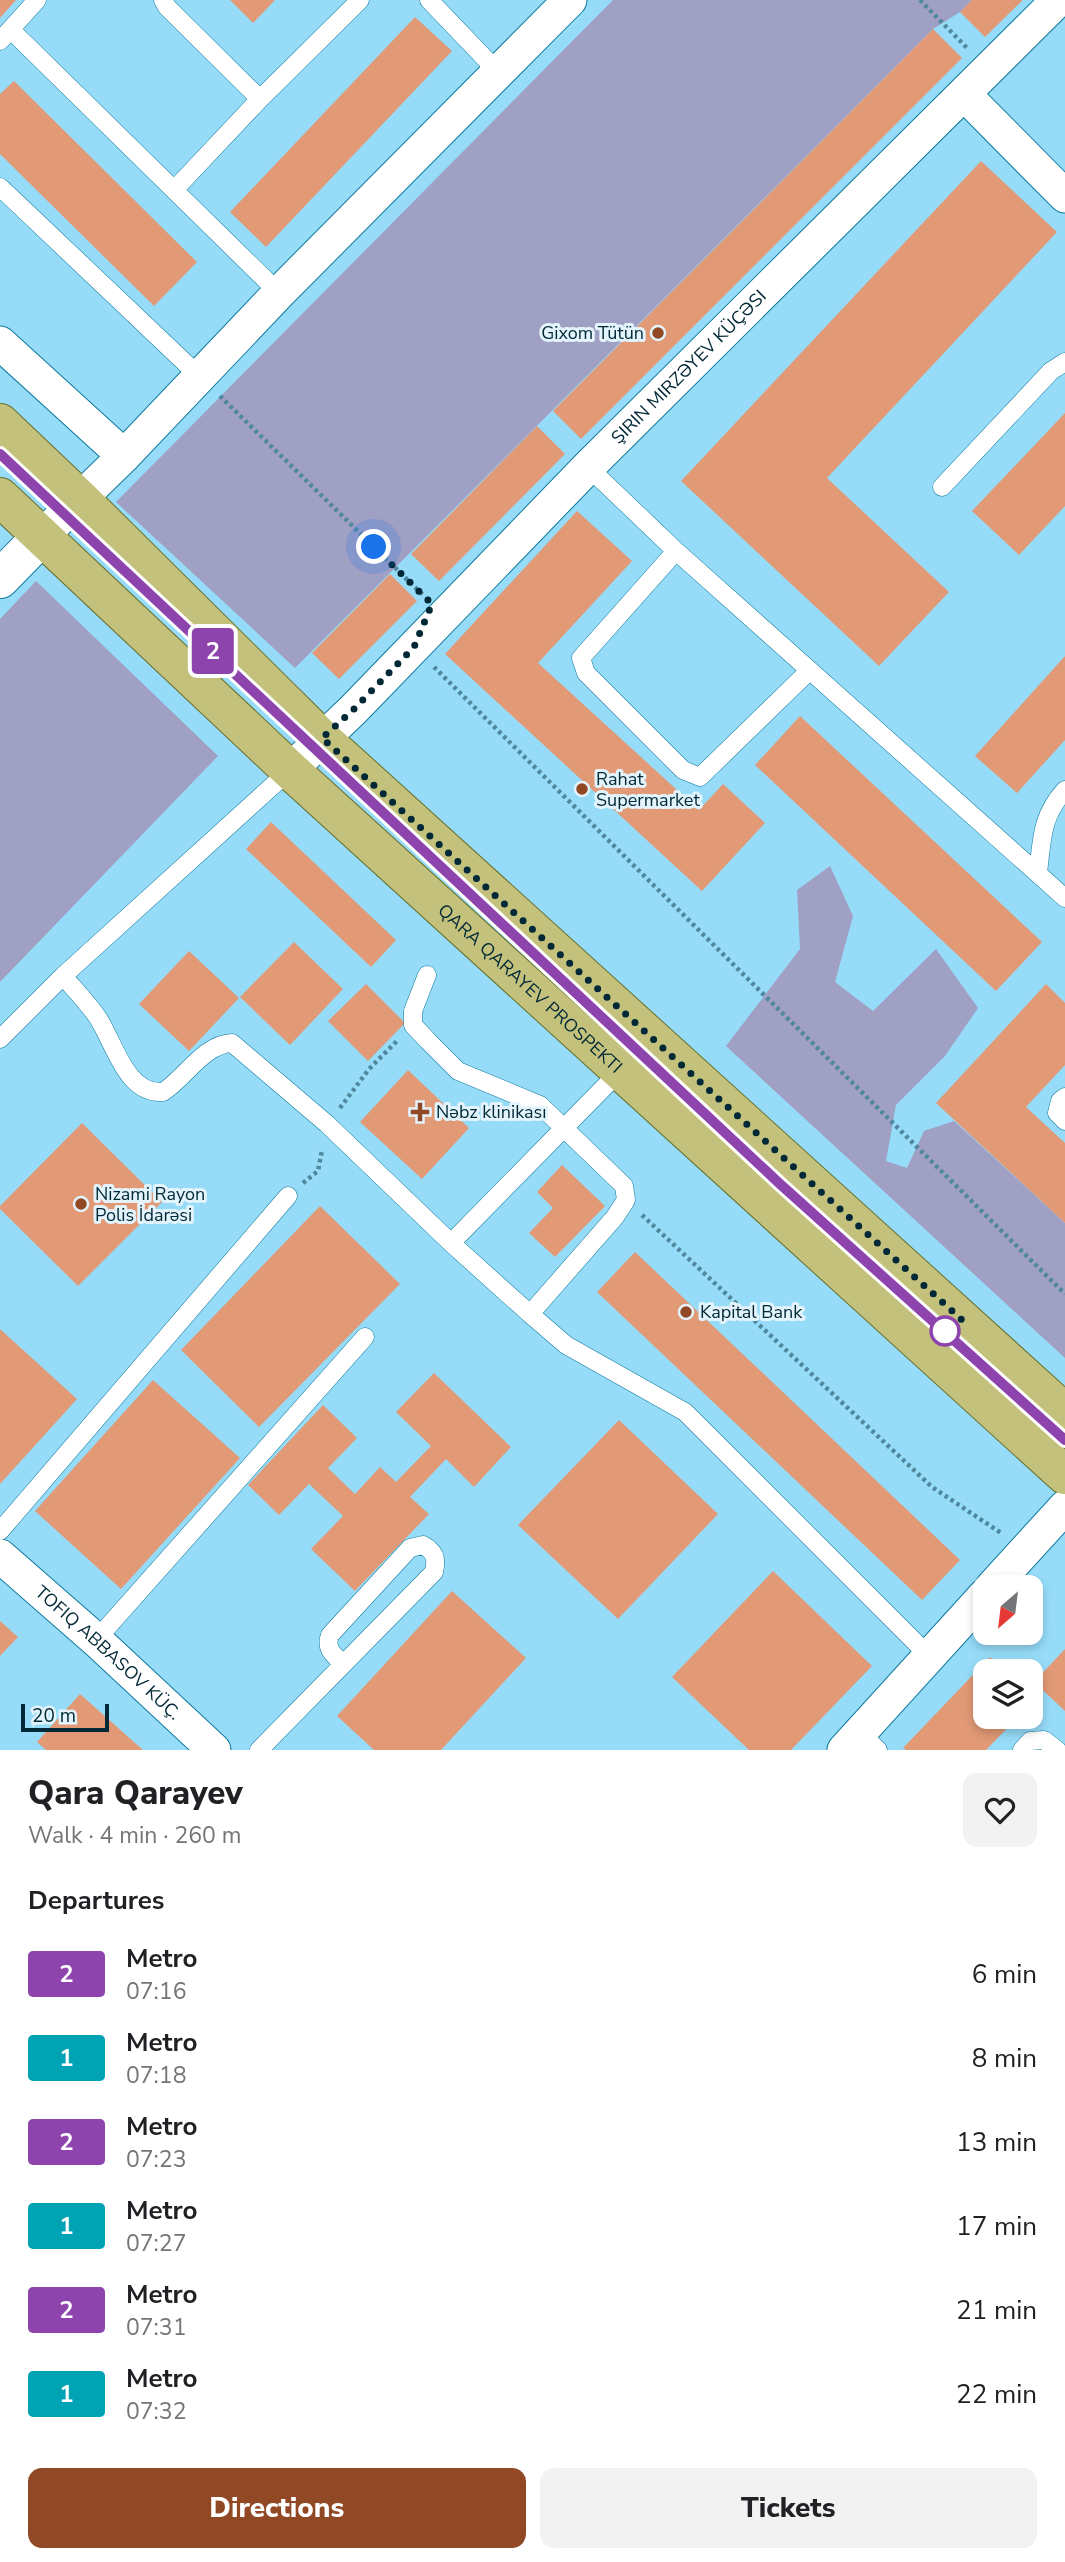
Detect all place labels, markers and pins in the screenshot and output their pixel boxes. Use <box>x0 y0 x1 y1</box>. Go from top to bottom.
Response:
place label: Gixom Tütün <box>541 321 644 345</box>
marker: Gixom Tütün <box>650 325 666 341</box>
place label: Rahat Supermarket <box>596 767 700 812</box>
marker: Rahat Supermarket <box>574 781 590 797</box>
place label: Nəbz klinikası <box>436 1100 546 1124</box>
marker: Nəbz klinikası <box>410 1102 430 1122</box>
place label: Nizami Rayon Polis İdarəsi <box>95 1182 205 1227</box>
marker: Nizami Rayon Polis İdarəsi <box>73 1196 89 1212</box>
place label: Kapital Bank <box>700 1300 803 1324</box>
marker: Kapital Bank <box>678 1304 694 1320</box>
unlabelled marker <box>930 1316 960 1346</box>

